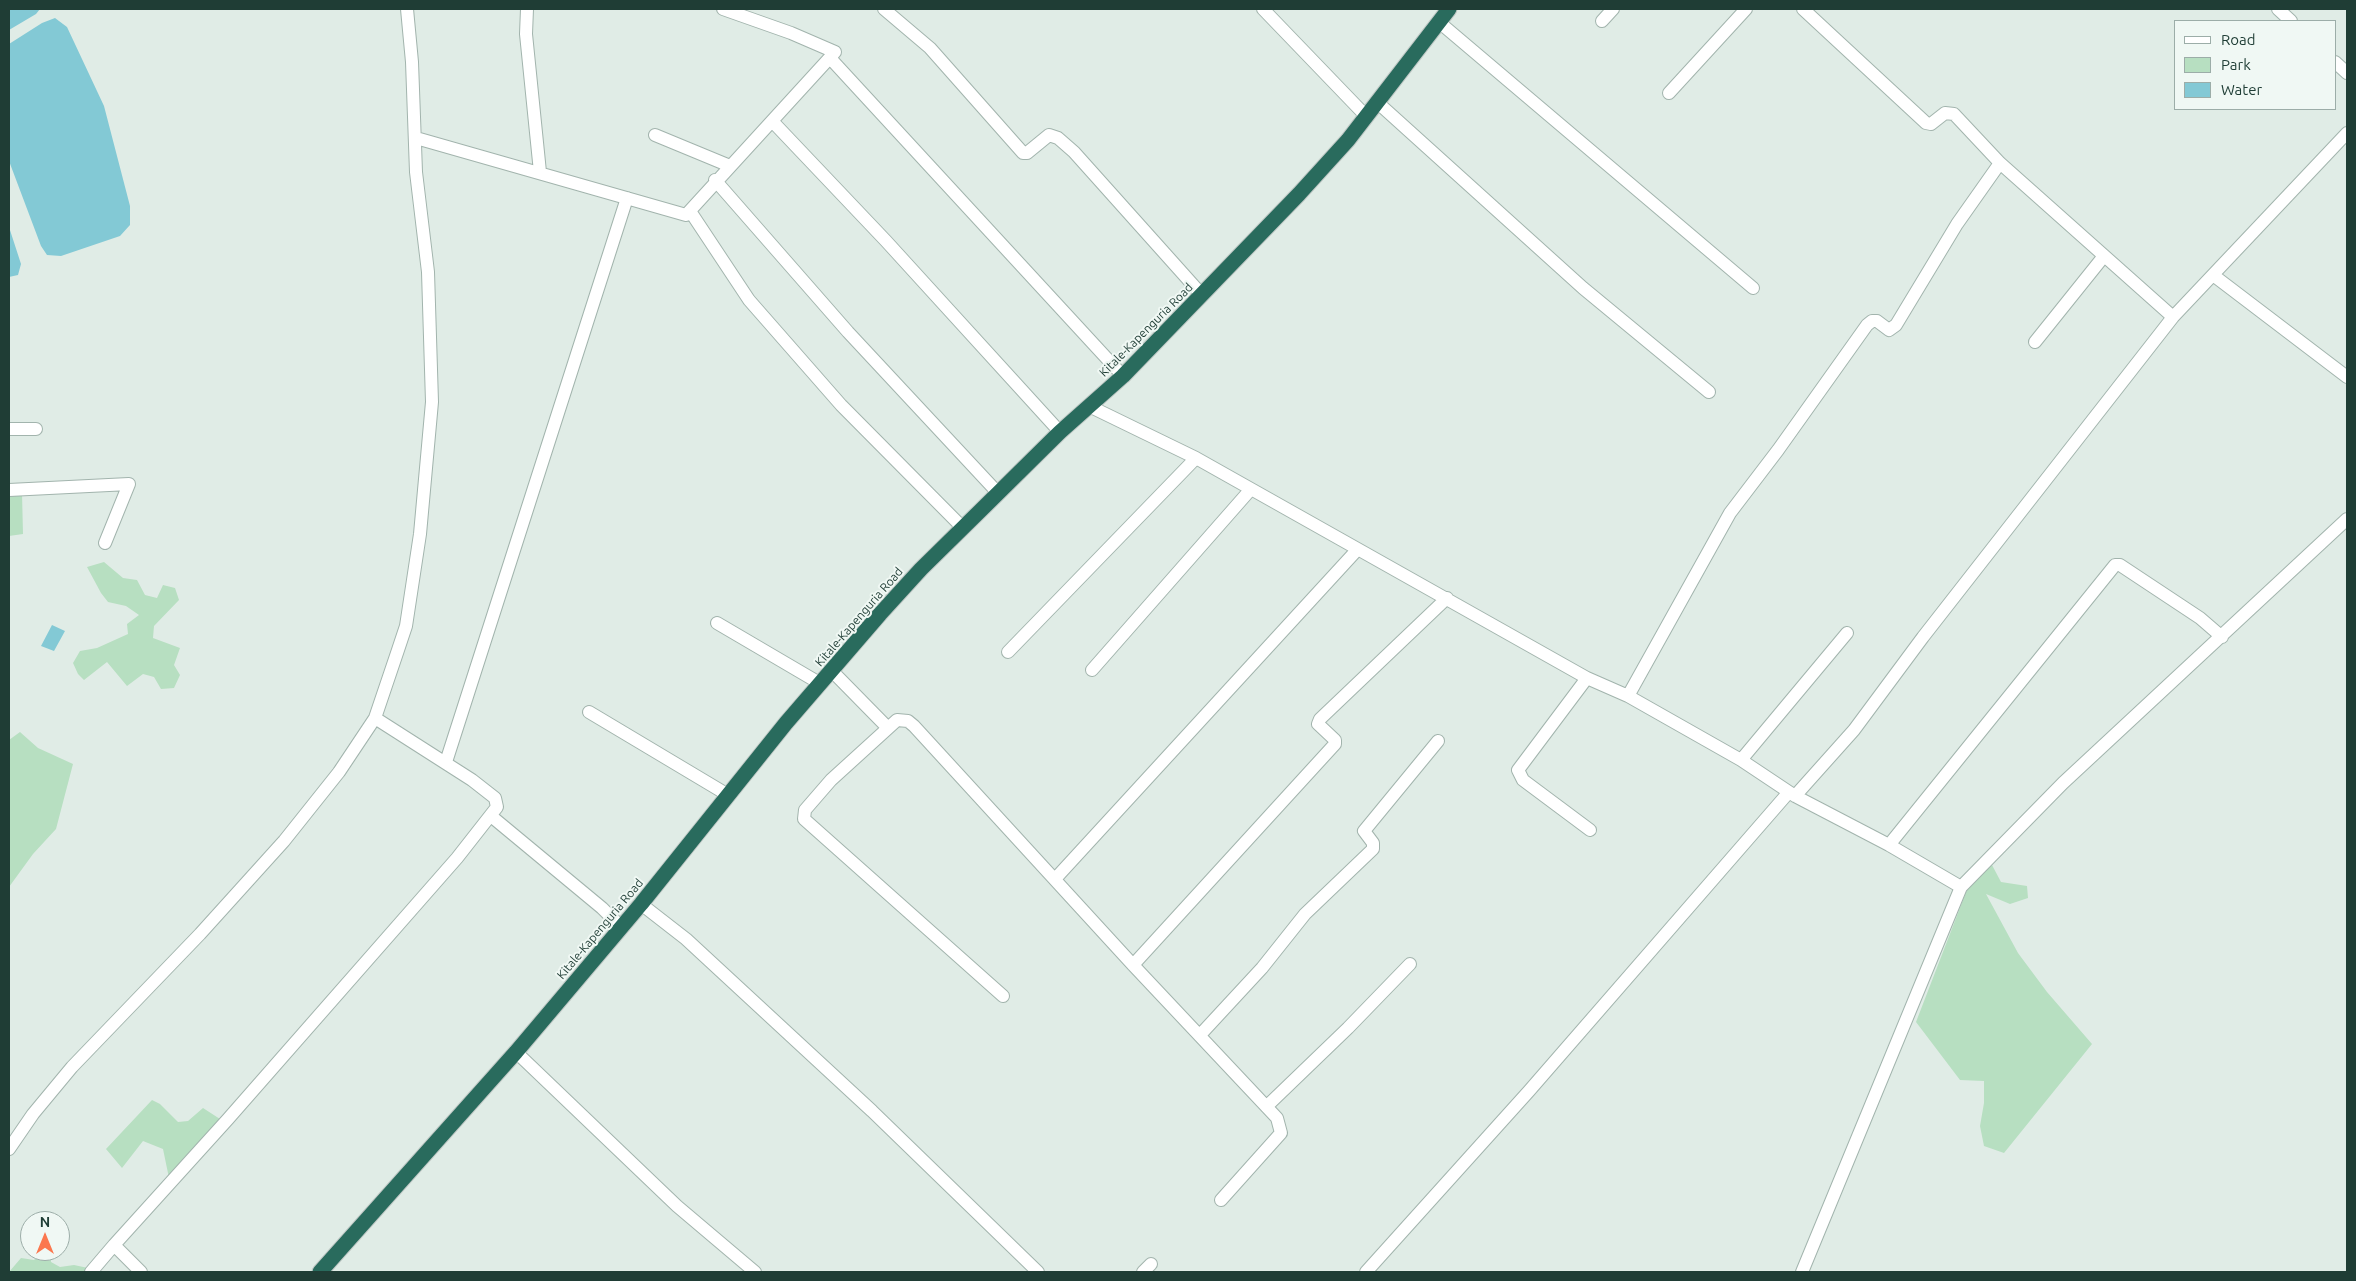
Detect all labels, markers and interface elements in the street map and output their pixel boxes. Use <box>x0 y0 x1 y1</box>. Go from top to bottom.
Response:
legend <box>2174 20 2336 110</box>
text: Road <box>2221 31 2256 48</box>
text: Park <box>2221 56 2251 73</box>
text: Water <box>2221 81 2262 98</box>
street label: Kitale-Kapenguria Road <box>1096 280 1196 380</box>
street label: Kitale-Kapenguria Road <box>812 565 906 669</box>
street label: Kitale-Kapenguria Road <box>554 876 646 982</box>
north arrow <box>20 1211 70 1261</box>
text: N <box>40 1214 50 1230</box>

